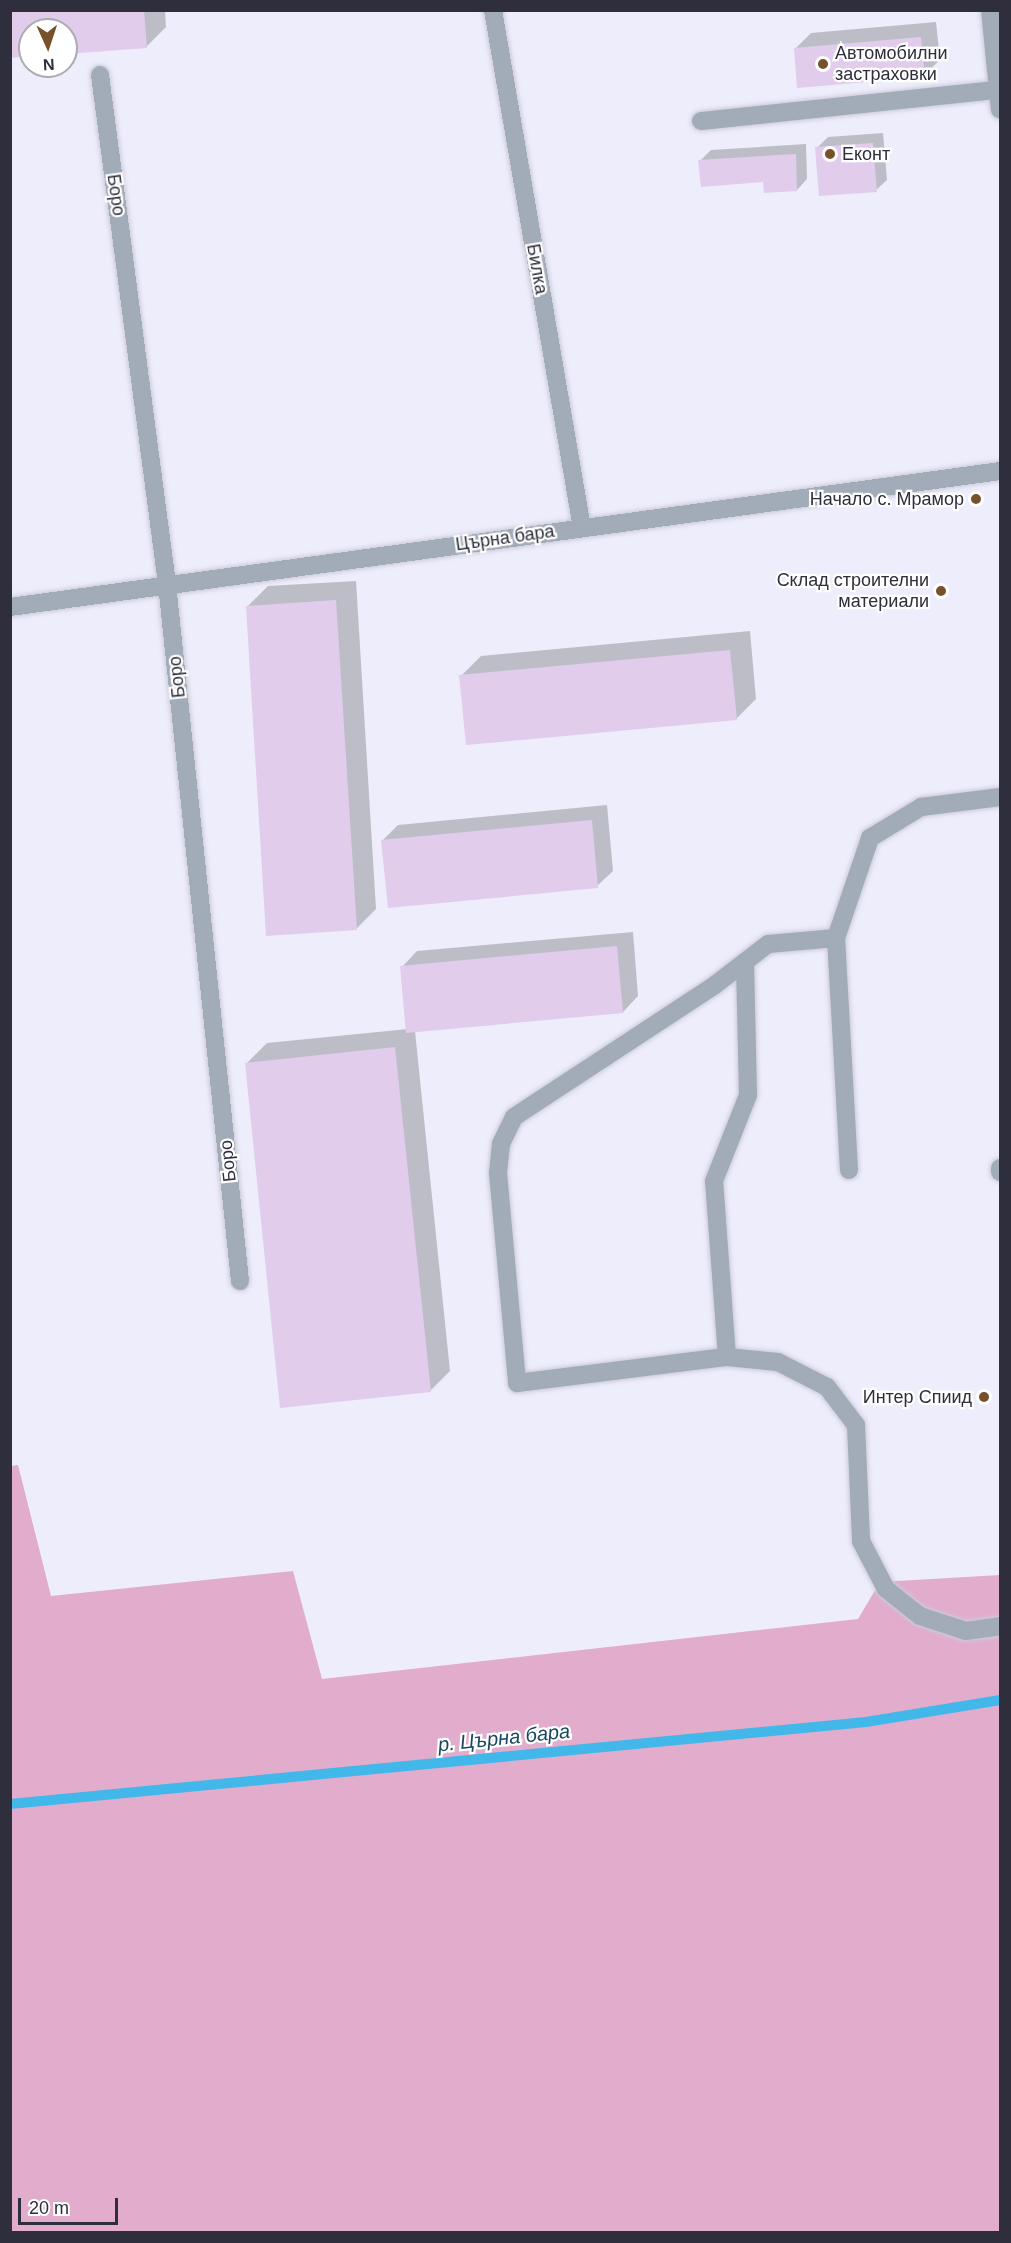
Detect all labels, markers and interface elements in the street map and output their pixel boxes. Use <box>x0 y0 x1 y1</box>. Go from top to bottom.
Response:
north arrow <box>18 18 78 78</box>
place label: Автомобилни застраховки <box>835 43 947 86</box>
text: N <box>43 56 55 73</box>
marker: Автомобилни застраховки <box>816 57 830 71</box>
place label: Еконт <box>842 143 890 165</box>
marker: Еконт <box>823 147 837 161</box>
street label: Боро <box>102 173 130 217</box>
street label: Билка <box>522 242 552 296</box>
place label: Начало с. Мрамор <box>810 488 964 510</box>
marker: Начало с. Мрамор <box>969 492 983 506</box>
street label: Църна бара <box>454 520 556 556</box>
place label: Склад строителни материали <box>777 570 929 612</box>
marker: Склад строителни материали <box>934 584 948 598</box>
street label: Боро <box>164 655 190 699</box>
street label: Боро <box>215 1139 241 1183</box>
place label: Интер Спиид <box>863 1386 972 1408</box>
marker: Интер Спиид <box>977 1390 991 1404</box>
water label: р. Църна бара <box>437 1719 571 1757</box>
scale bar <box>21 2186 122 2224</box>
text: 20 m <box>29 2198 69 2218</box>

